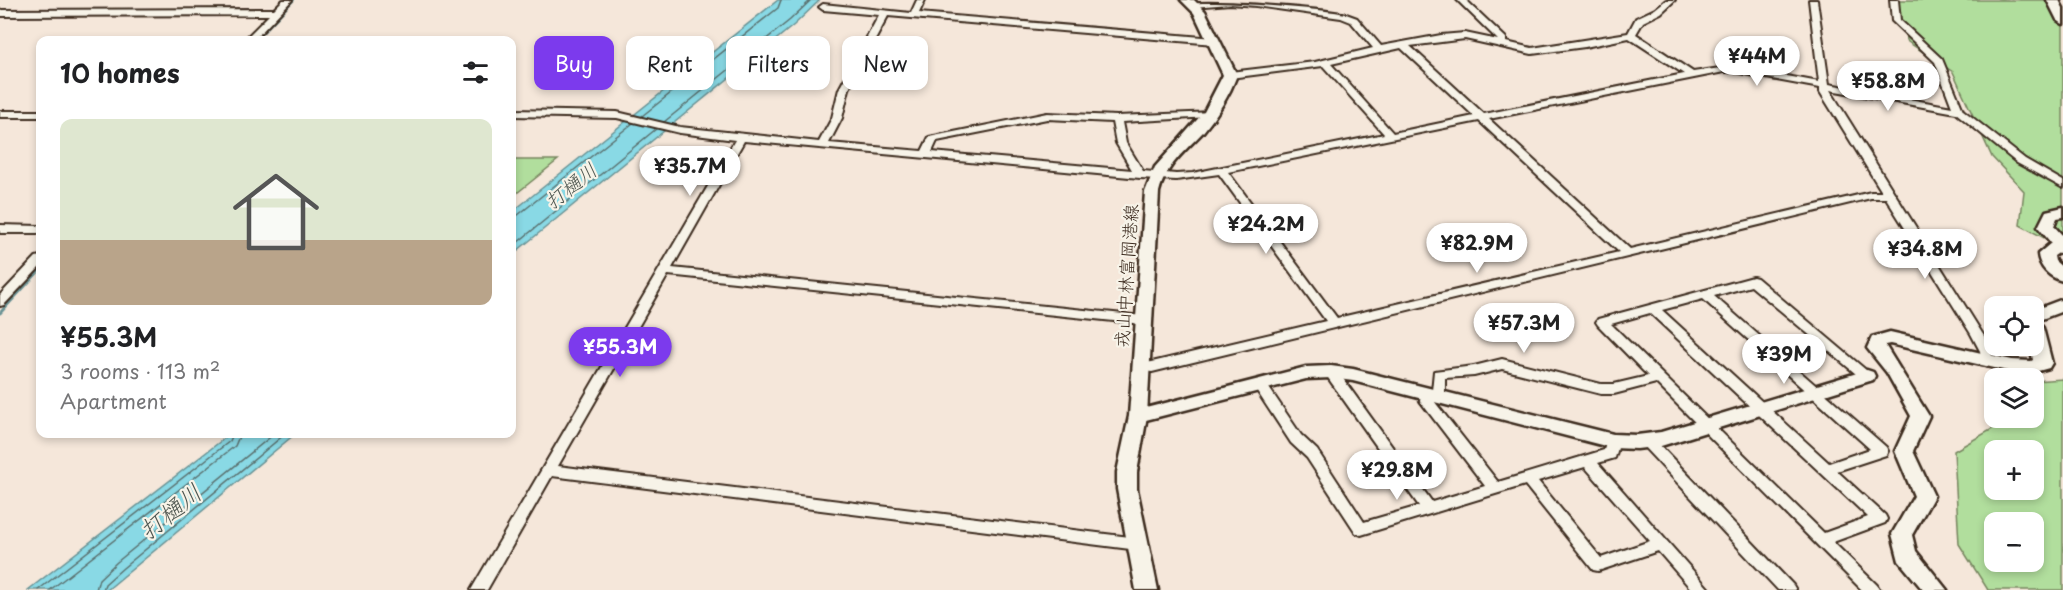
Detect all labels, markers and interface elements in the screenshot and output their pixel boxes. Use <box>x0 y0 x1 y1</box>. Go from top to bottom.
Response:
chip: Buy <box>534 36 614 90</box>
chip: Rent <box>626 36 714 90</box>
chip: Filters <box>726 36 830 90</box>
chip: New <box>842 36 928 90</box>
pin: ¥44M <box>1721 36 1793 87</box>
text: ¥44M <box>1728 40 1786 70</box>
text: 10 homes <box>60 53 180 92</box>
icon: filters <box>459 56 492 89</box>
pin: ¥58.8M <box>1839 61 1937 112</box>
text: ¥58.8M <box>1851 65 1925 95</box>
pin: ¥35.7M <box>641 146 739 197</box>
text: ¥35.7M <box>653 150 727 180</box>
water label: 打樋川 <box>538 155 603 216</box>
icon: home <box>222 158 330 266</box>
street label: 戎山中林富岡港線 <box>1107 203 1144 349</box>
pin: ¥24.2M <box>1217 204 1315 255</box>
text: ¥24.2M <box>1227 208 1305 238</box>
pin: ¥82.9M <box>1428 223 1526 274</box>
text: ¥82.9M <box>1440 227 1514 257</box>
pin: ¥34.8M <box>1876 229 1974 280</box>
text: ¥34.8M <box>1887 233 1963 263</box>
map controls <box>1984 296 2044 572</box>
button: locate <box>1984 296 2044 356</box>
pin: ¥57.3M <box>1475 303 1573 354</box>
text: ¥57.3M <box>1488 307 1560 337</box>
text: ¥55.3M <box>60 317 157 356</box>
pin: ¥55.3M <box>571 327 669 378</box>
text: ¥55.3M <box>583 331 657 361</box>
pin: ¥39M <box>1748 334 1820 385</box>
text: ¥39M <box>1756 338 1812 368</box>
text: 3 rooms · 113 m² <box>60 356 220 386</box>
button: layers <box>1984 368 2044 428</box>
text: Apartment <box>60 386 167 416</box>
button: + <box>1984 440 2044 500</box>
pin: ¥29.8M <box>1348 450 1446 501</box>
text: ¥29.8M <box>1361 454 1433 484</box>
water label: 打樋川 <box>130 474 209 547</box>
button: − <box>1984 512 2044 572</box>

